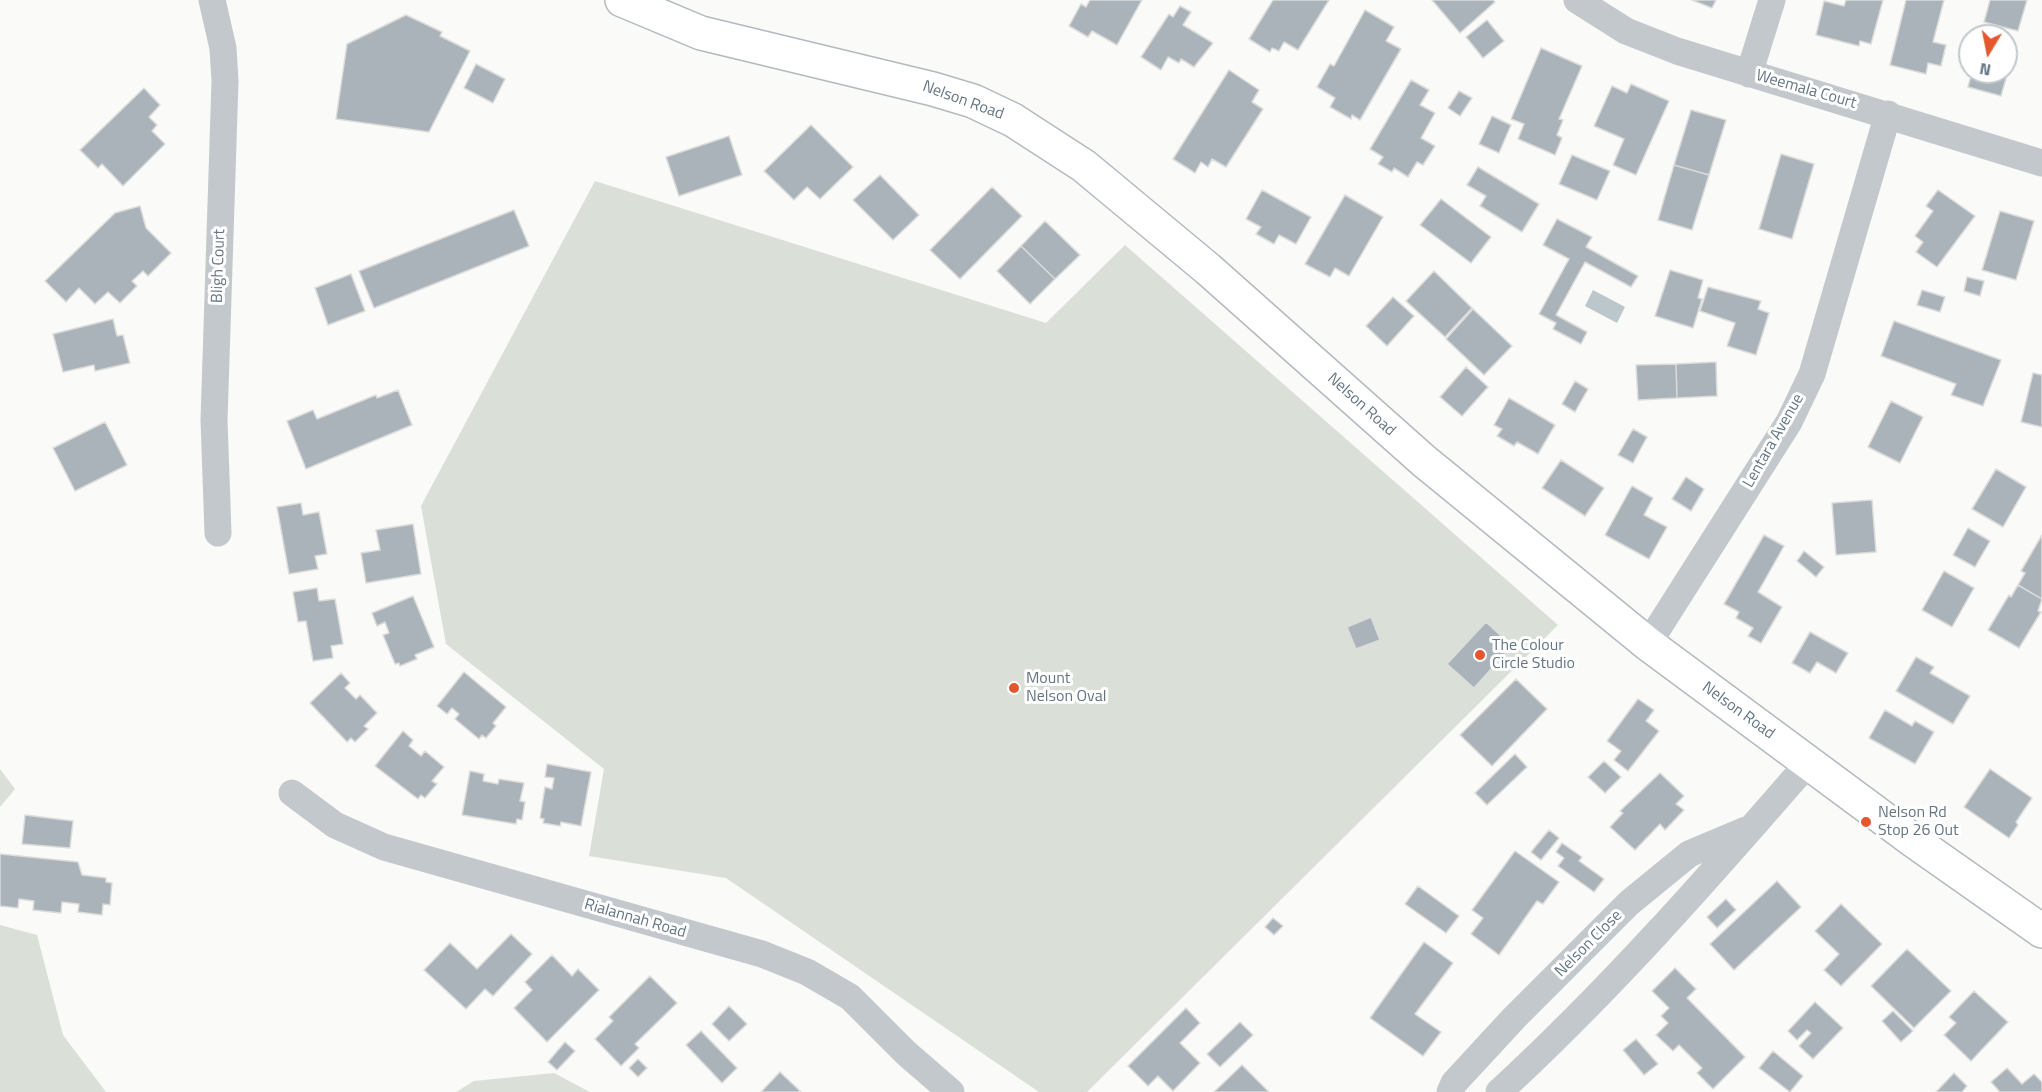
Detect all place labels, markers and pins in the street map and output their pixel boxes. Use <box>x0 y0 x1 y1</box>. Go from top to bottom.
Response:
place label: The Colour Circle Studio <box>1492 636 1575 674</box>
marker: The Colour Circle Studio <box>1473 648 1487 662</box>
place label: Mount Nelson Oval <box>1026 669 1106 707</box>
marker: Mount Nelson Oval <box>1007 681 1021 695</box>
place label: Nelson Rd Stop 26 Out <box>1878 803 1959 841</box>
marker: Nelson Rd Stop 26 Out <box>1859 815 1873 829</box>

